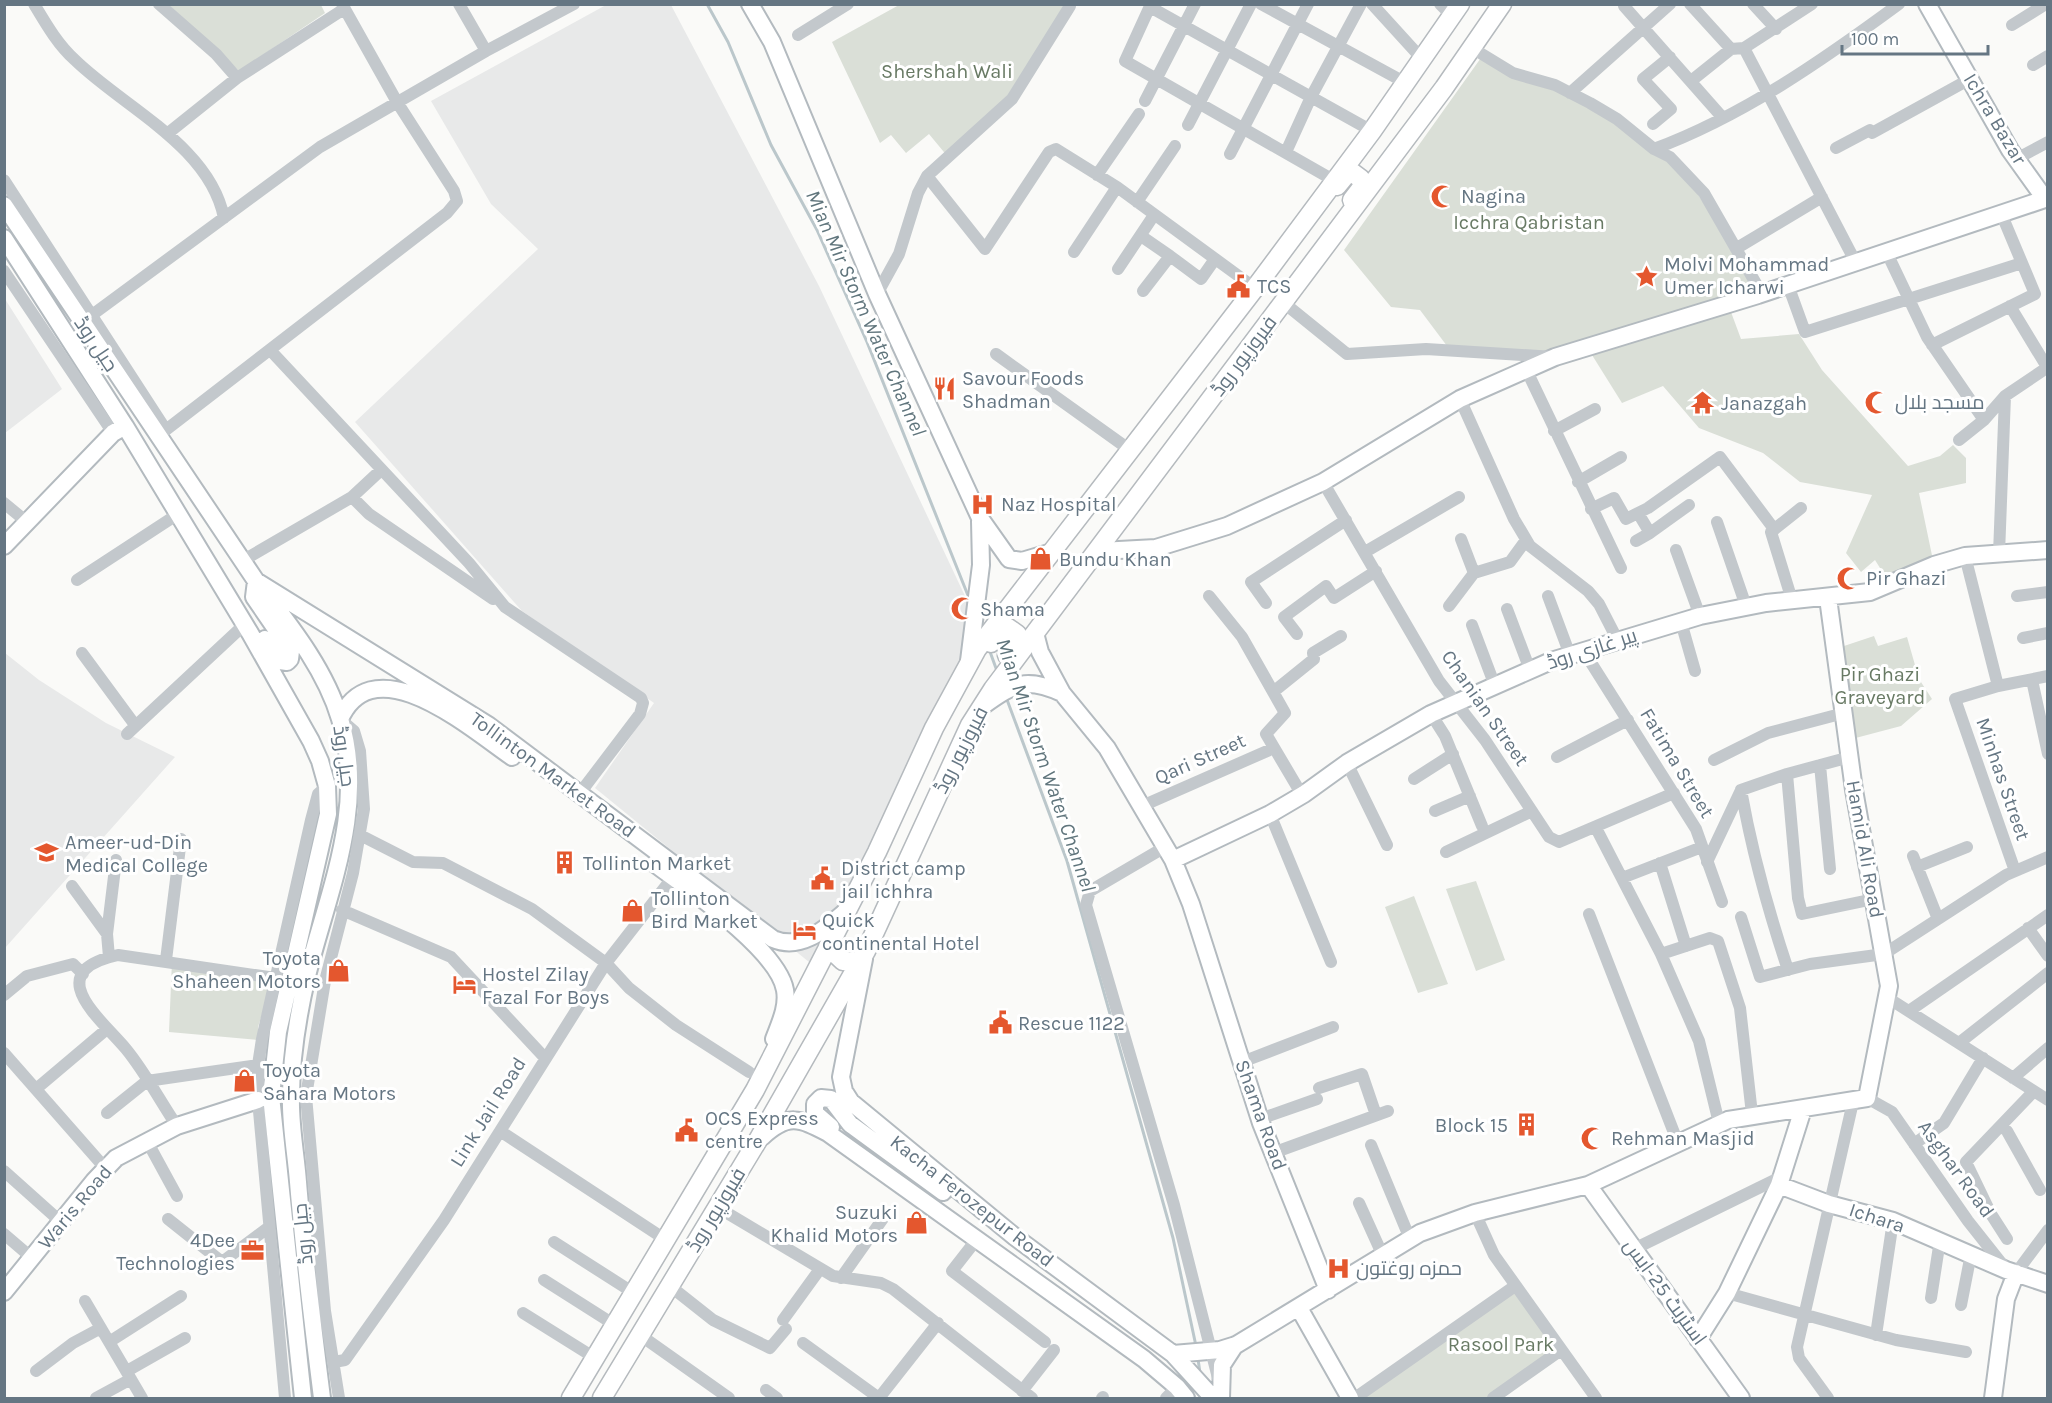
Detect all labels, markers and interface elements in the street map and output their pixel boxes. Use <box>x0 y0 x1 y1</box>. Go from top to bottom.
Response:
scale bar <box>1842 18 1988 56</box>
text: 100 m <box>1851 28 1899 50</box>
park label: Shershah Wali <box>881 60 1013 83</box>
street label: Ichra Bazar <box>1959 69 2032 169</box>
mosque icon: Nagina <box>1430 183 1456 209</box>
place label: Nagina <box>1461 185 1526 208</box>
water label: Mian Mir Storm Water Channel <box>801 186 931 440</box>
park label: Icchra Qabristan <box>1453 211 1605 234</box>
place label: Molvi Mohammad Umer Icharwi <box>1664 253 1829 299</box>
place icon: Molvi Mohammad Umer Icharwi <box>1633 263 1659 289</box>
public building icon: TCS <box>1226 273 1252 299</box>
place label: TCS <box>1257 275 1291 298</box>
street label: فیروزپور روڈ <box>1206 311 1282 401</box>
street label: جیل روڈ <box>68 312 123 376</box>
place label: Savour Foods Shadman <box>962 367 1084 413</box>
restaurant icon: Savour Foods Shadman <box>931 376 957 402</box>
mosque icon: مسجد بلال <box>1864 389 1890 415</box>
temple icon: Janazgah <box>1690 390 1716 416</box>
place label: مسجد بلال <box>1895 391 1985 415</box>
place label: Janazgah <box>1721 392 1807 415</box>
hospital icon: Naz Hospital <box>970 491 996 517</box>
place label: Naz Hospital <box>1001 493 1117 516</box>
shop icon: Bundu Khan <box>1028 546 1054 572</box>
place label: Bundu Khan <box>1059 548 1172 571</box>
mosque icon: Pir Ghazi <box>1835 565 1861 591</box>
place label: Pir Ghazi <box>1866 567 1946 590</box>
mosque icon: Shama <box>949 596 975 622</box>
place label: Shama <box>980 598 1045 621</box>
street label: پیر غازی روڈ <box>1544 623 1641 675</box>
water label: Mian Mir Storm Water Channel <box>991 635 1101 895</box>
street label: Chanian Street <box>1437 646 1534 771</box>
park label: Pir Ghazi Graveyard <box>1835 663 1925 709</box>
street label: فیروزپور روڈ <box>929 703 994 798</box>
street label: Fatima Street <box>1635 704 1719 822</box>
street label: Tollinton Market Road <box>466 707 640 843</box>
street label: Minhas Street <box>1971 715 2035 844</box>
street label: جیل روڈ <box>327 724 360 788</box>
street label: Qari Street <box>1151 729 1249 789</box>
street label: Hamid Ali Road <box>1842 778 1888 920</box>
place label: Ameer-ud-Din Medical College <box>65 831 208 877</box>
school or university icon: Ameer-ud-Din Medical College <box>34 840 60 866</box>
building icon: Tollinton Market <box>552 850 578 876</box>
place label: Tollinton Market <box>583 852 732 875</box>
place label: District camp jail ichhra <box>839 857 966 903</box>
public building icon: District camp jail ichhra <box>810 866 836 892</box>
place label: Tollinton Bird Market <box>651 887 758 933</box>
shop icon: Tollinton Bird Market <box>620 897 646 923</box>
place label: Quick continental Hotel <box>822 909 980 955</box>
hotel icon: Quick continental Hotel <box>791 918 817 944</box>
place label: Toyota Shaheen Motors <box>172 947 321 993</box>
shop icon: Toyota Shaheen Motors <box>326 957 352 983</box>
place label: Hostel Zilay Fazal For Boys <box>482 963 610 1009</box>
hotel icon: Hostel Zilay Fazal For Boys <box>451 972 477 998</box>
public building icon: Rescue 1122 <box>987 1010 1013 1036</box>
place label: Rescue 1122 <box>1018 1012 1125 1035</box>
street label: Link Jail Road <box>445 1053 531 1171</box>
street label: Shama Road <box>1230 1057 1292 1173</box>
place label: Toyota Sahara Motors <box>263 1059 396 1105</box>
shop icon: Toyota Sahara Motors <box>232 1068 258 1094</box>
place label: OCS Express centre <box>705 1107 819 1153</box>
building icon: Block 15 <box>1513 1112 1539 1138</box>
place label: Block 15 <box>1435 1114 1508 1137</box>
street label: Asghar Road <box>1913 1116 1999 1222</box>
public building icon: OCS Express centre <box>674 1117 700 1143</box>
mosque icon: Rehman Masjid <box>1580 1125 1606 1151</box>
place label: Rehman Masjid <box>1611 1127 1755 1150</box>
street label: Kacha Ferozepur Road <box>886 1130 1058 1272</box>
street label: Waris Road <box>33 1160 117 1254</box>
street label: فیروزپور روڈ <box>682 1164 751 1257</box>
street label: Ichara <box>1846 1198 1908 1238</box>
place label: Suzuki Khalid Motors <box>771 1201 898 1247</box>
street label: جیل روڈ <box>288 1202 319 1266</box>
shop icon: Suzuki Khalid Motors <box>903 1210 929 1236</box>
place label: 4Dee Technologies <box>116 1229 235 1275</box>
street label: اسٹریٹ 25-ایس <box>1618 1234 1711 1350</box>
office icon: 4Dee Technologies <box>240 1238 266 1264</box>
hospital icon: حمزه روغتون <box>1325 1255 1351 1281</box>
place label: حمزه روغتون <box>1356 1257 1462 1281</box>
park label: Rasool Park <box>1448 1333 1554 1356</box>

